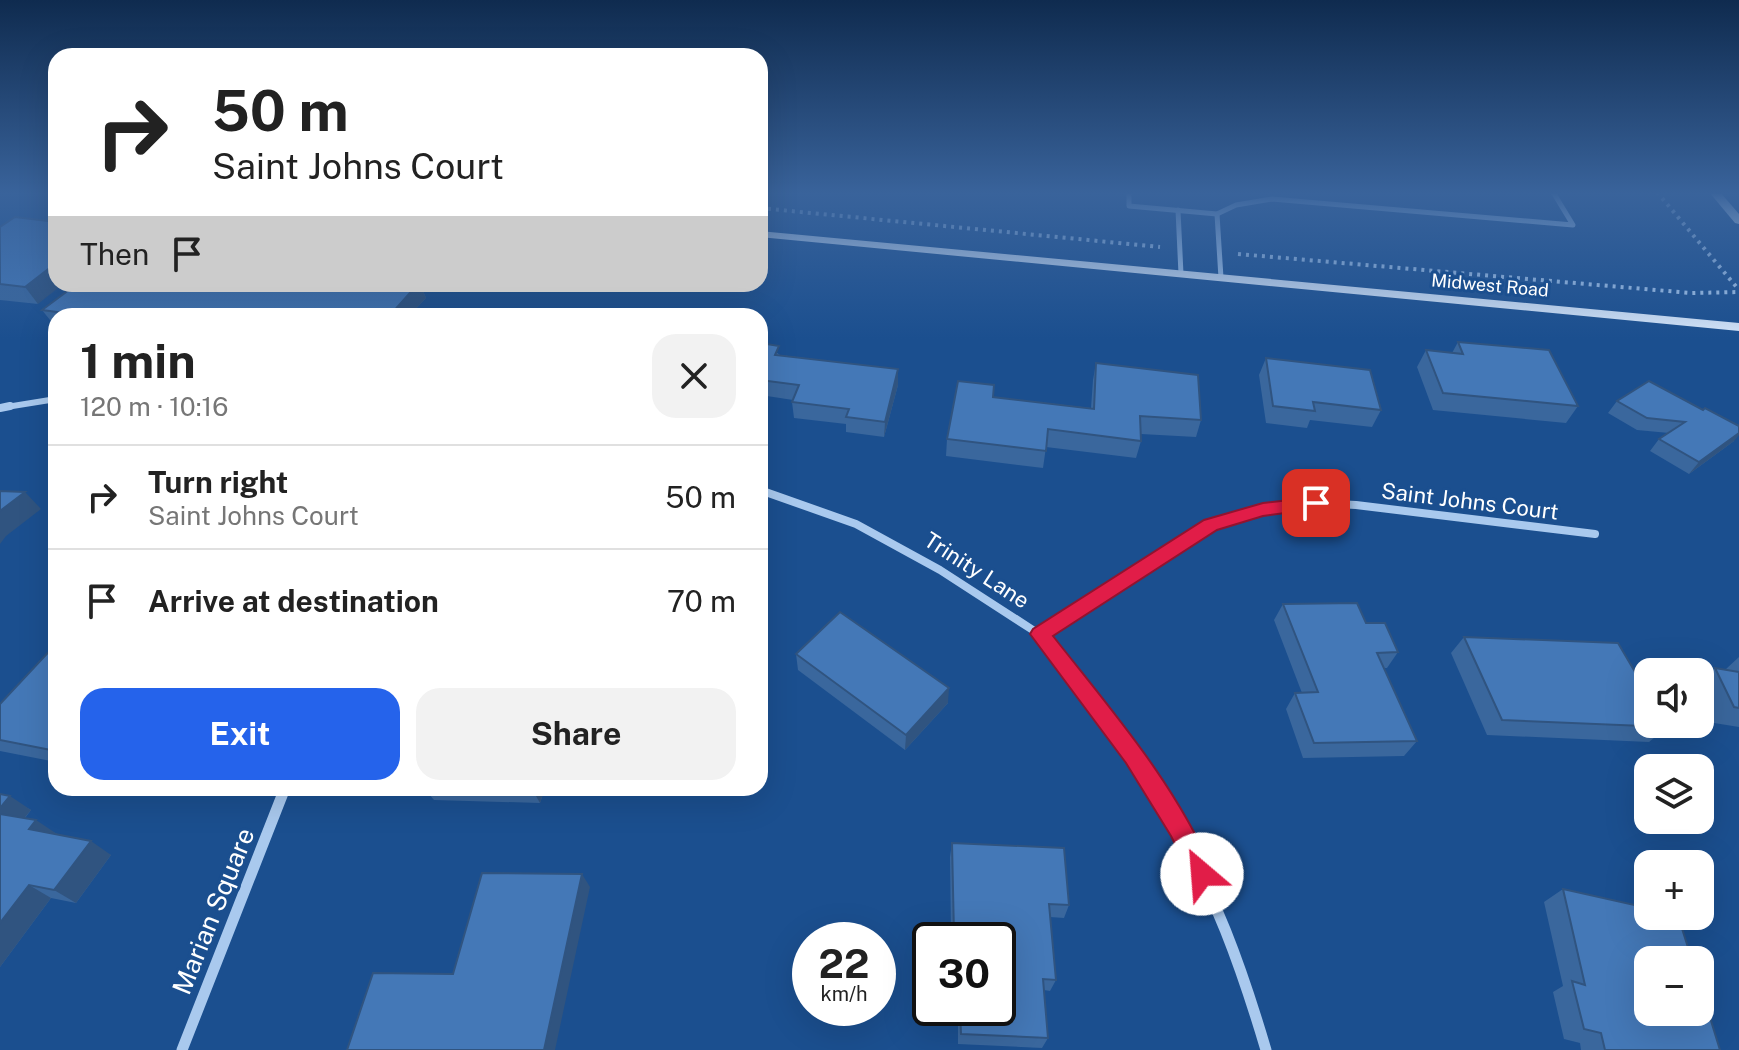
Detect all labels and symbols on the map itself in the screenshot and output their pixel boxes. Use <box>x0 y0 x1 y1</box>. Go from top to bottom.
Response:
street label: Midwest Road <box>1430 269 1550 301</box>
pin <box>1282 469 1350 537</box>
street label: Saint Johns Court <box>1380 477 1560 525</box>
street label: Trinity Lane <box>920 526 1034 614</box>
street label: Marian Square <box>166 823 260 999</box>
position arrow <box>1160 832 1244 916</box>
speed limit sign: 30 <box>912 922 1016 1026</box>

